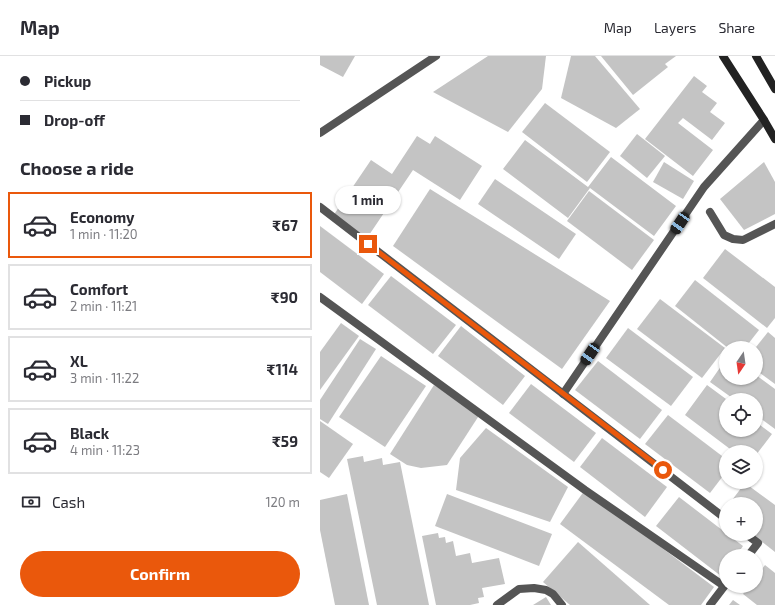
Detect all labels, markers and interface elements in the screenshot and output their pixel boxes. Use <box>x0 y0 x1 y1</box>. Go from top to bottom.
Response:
text: Map <box>20 16 60 39</box>
text: Map <box>604 19 632 36</box>
text: Layers <box>654 19 696 36</box>
text: Share <box>718 19 755 36</box>
text: Pickup <box>44 72 91 90</box>
text: Drop-off <box>44 111 105 129</box>
text: Choose a ride <box>20 157 134 179</box>
callout: 1 min <box>335 186 401 214</box>
text: 1 min <box>352 192 384 208</box>
icon: car <box>22 207 58 243</box>
text: Economy <box>70 208 135 226</box>
car <box>668 210 692 236</box>
text: ₹67 <box>272 216 298 234</box>
text: 1 min · 11:20 <box>70 226 138 242</box>
route end <box>359 235 377 253</box>
icon: car <box>22 279 58 315</box>
text: Comfort <box>70 280 128 298</box>
text: ₹90 <box>271 288 298 306</box>
text: 2 min · 11:21 <box>70 298 137 314</box>
car <box>578 341 602 367</box>
north arrow <box>719 341 763 385</box>
map controls <box>719 341 763 593</box>
icon: car <box>22 351 58 387</box>
text: XL <box>70 352 88 370</box>
text: ₹114 <box>267 360 298 378</box>
text: 3 min · 11:22 <box>70 370 139 386</box>
button: locate <box>719 393 763 437</box>
icon: car <box>22 423 58 459</box>
text: Black <box>70 424 109 442</box>
text: ₹59 <box>272 432 298 450</box>
text: 4 min · 11:23 <box>70 442 140 458</box>
button: layers <box>719 445 763 489</box>
route start <box>654 461 672 479</box>
icon: cash <box>20 491 42 513</box>
text: Cash <box>52 493 85 511</box>
text: 120 m <box>265 494 300 510</box>
button: + <box>719 497 763 541</box>
button: − <box>719 549 763 593</box>
button: Confirm <box>20 551 300 597</box>

